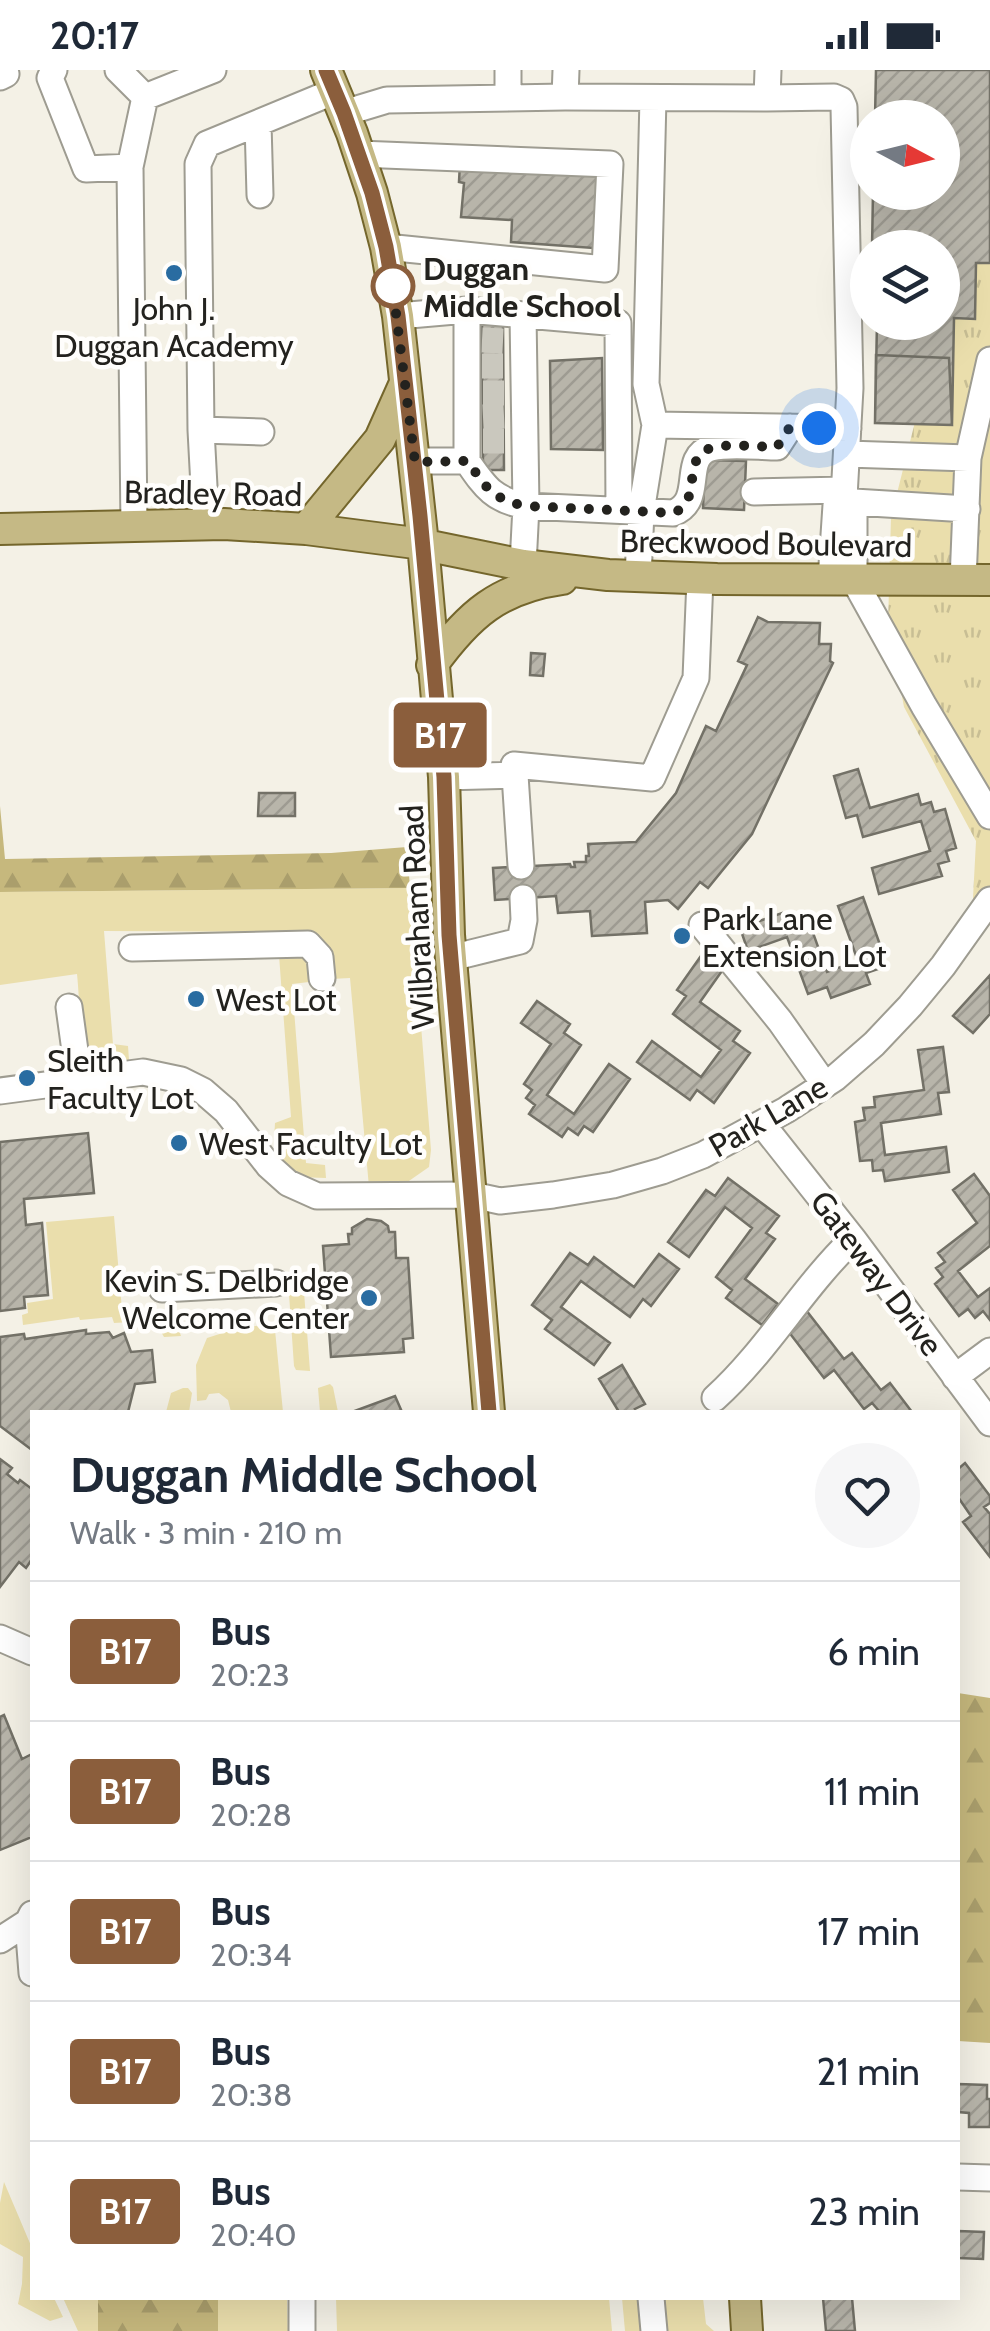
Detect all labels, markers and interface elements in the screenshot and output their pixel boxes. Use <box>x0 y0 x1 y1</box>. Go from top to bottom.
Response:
text: 20:17 <box>50 12 139 59</box>
north arrow <box>850 100 960 210</box>
map controls <box>850 100 960 340</box>
button: layers <box>850 230 960 340</box>
place label: Duggan Middle School <box>423 249 621 325</box>
marker: John J. Duggan Academy <box>163 262 185 284</box>
marker: Duggan Middle School <box>372 265 414 307</box>
place label: John J. Duggan Academy <box>54 289 294 365</box>
your location <box>794 403 844 453</box>
street label: Bradley Road <box>124 472 302 514</box>
street label: Breckwood Boulevard <box>619 521 913 565</box>
line badge: B17 <box>382 702 498 768</box>
text: B17 <box>414 714 466 757</box>
street label: Wilbraham Road <box>392 804 442 1030</box>
place label: Park Lane Extension Lot <box>702 899 887 975</box>
marker: Park Lane Extension Lot <box>671 925 693 947</box>
place label: West Lot <box>216 980 337 1019</box>
marker: West Lot <box>185 988 207 1010</box>
place label: Sleith Faculty Lot <box>47 1041 194 1117</box>
street label: Park Lane <box>702 1066 834 1166</box>
marker: Sleith Faculty Lot <box>16 1067 38 1089</box>
place label: West Faculty Lot <box>199 1124 423 1163</box>
marker: West Faculty Lot <box>168 1132 190 1154</box>
street label: Gateway Drive <box>802 1183 952 1363</box>
place label: Kevin S. Delbridge Welcome Center <box>104 1261 350 1337</box>
marker: Kevin S. Delbridge Welcome Center <box>358 1287 380 1309</box>
button: heart <box>815 1443 920 1548</box>
text: Duggan Middle School <box>70 1446 537 1504</box>
text: Walk · 3 min · 210 m <box>70 1513 342 1552</box>
text: Bus <box>210 1608 271 1655</box>
text: 6 min <box>827 1628 920 1675</box>
text: B17 <box>99 1630 151 1673</box>
text: 20:23 <box>210 1655 290 1694</box>
text: Bus <box>210 1748 271 1795</box>
text: 11 min <box>824 1768 920 1815</box>
text: B17 <box>99 1770 151 1813</box>
text: 20:28 <box>210 1795 292 1834</box>
text: Bus <box>210 1888 271 1935</box>
text: 17 min <box>817 1908 920 1955</box>
text: B17 <box>99 1910 151 1953</box>
text: 20:34 <box>210 1935 292 1974</box>
text: Bus <box>210 2028 271 2075</box>
text: 21 min <box>817 2048 920 2095</box>
text: B17 <box>99 2050 151 2093</box>
text: 20:38 <box>210 2075 292 2114</box>
text: Bus <box>210 2168 271 2215</box>
text: 23 min <box>808 2188 920 2235</box>
text: B17 <box>99 2190 151 2233</box>
text: 20:40 <box>210 2215 297 2254</box>

